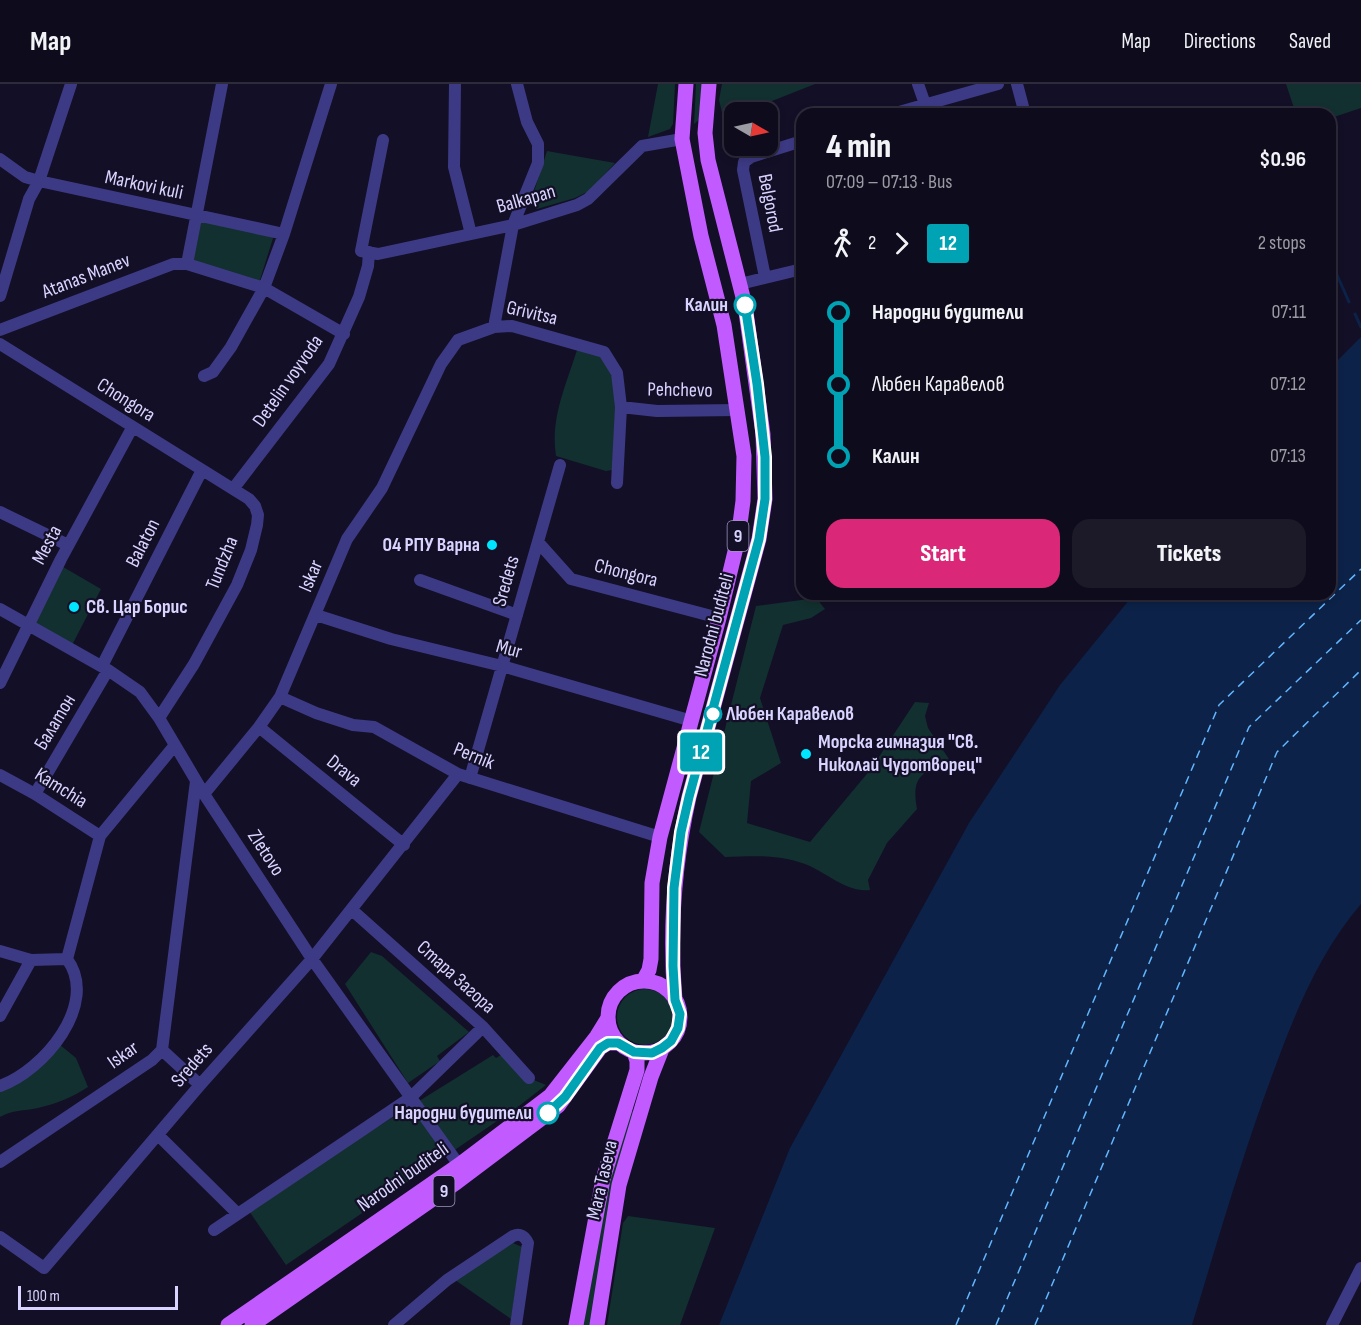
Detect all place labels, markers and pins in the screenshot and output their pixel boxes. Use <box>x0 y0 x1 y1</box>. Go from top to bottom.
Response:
place label: Калин <box>685 293 728 317</box>
marker: Калин <box>734 294 756 316</box>
place label: 04 РПУ Варна <box>383 533 480 557</box>
marker: 04 РПУ Варна <box>485 538 499 552</box>
place label: Св. Цар Борис <box>86 595 188 619</box>
marker: Св. Цар Борис <box>67 600 81 614</box>
place label: Любен Каравелов <box>725 702 854 726</box>
marker: Любен Каравелов <box>704 705 722 723</box>
place label: Морска гимназия "Св. Николай Чудотворец" <box>818 730 982 777</box>
marker: Морска гимназия "Св. Николай Чудотворец" <box>799 747 813 761</box>
place label: Народни будители <box>394 1101 532 1125</box>
marker: Народни будители <box>537 1102 559 1124</box>

